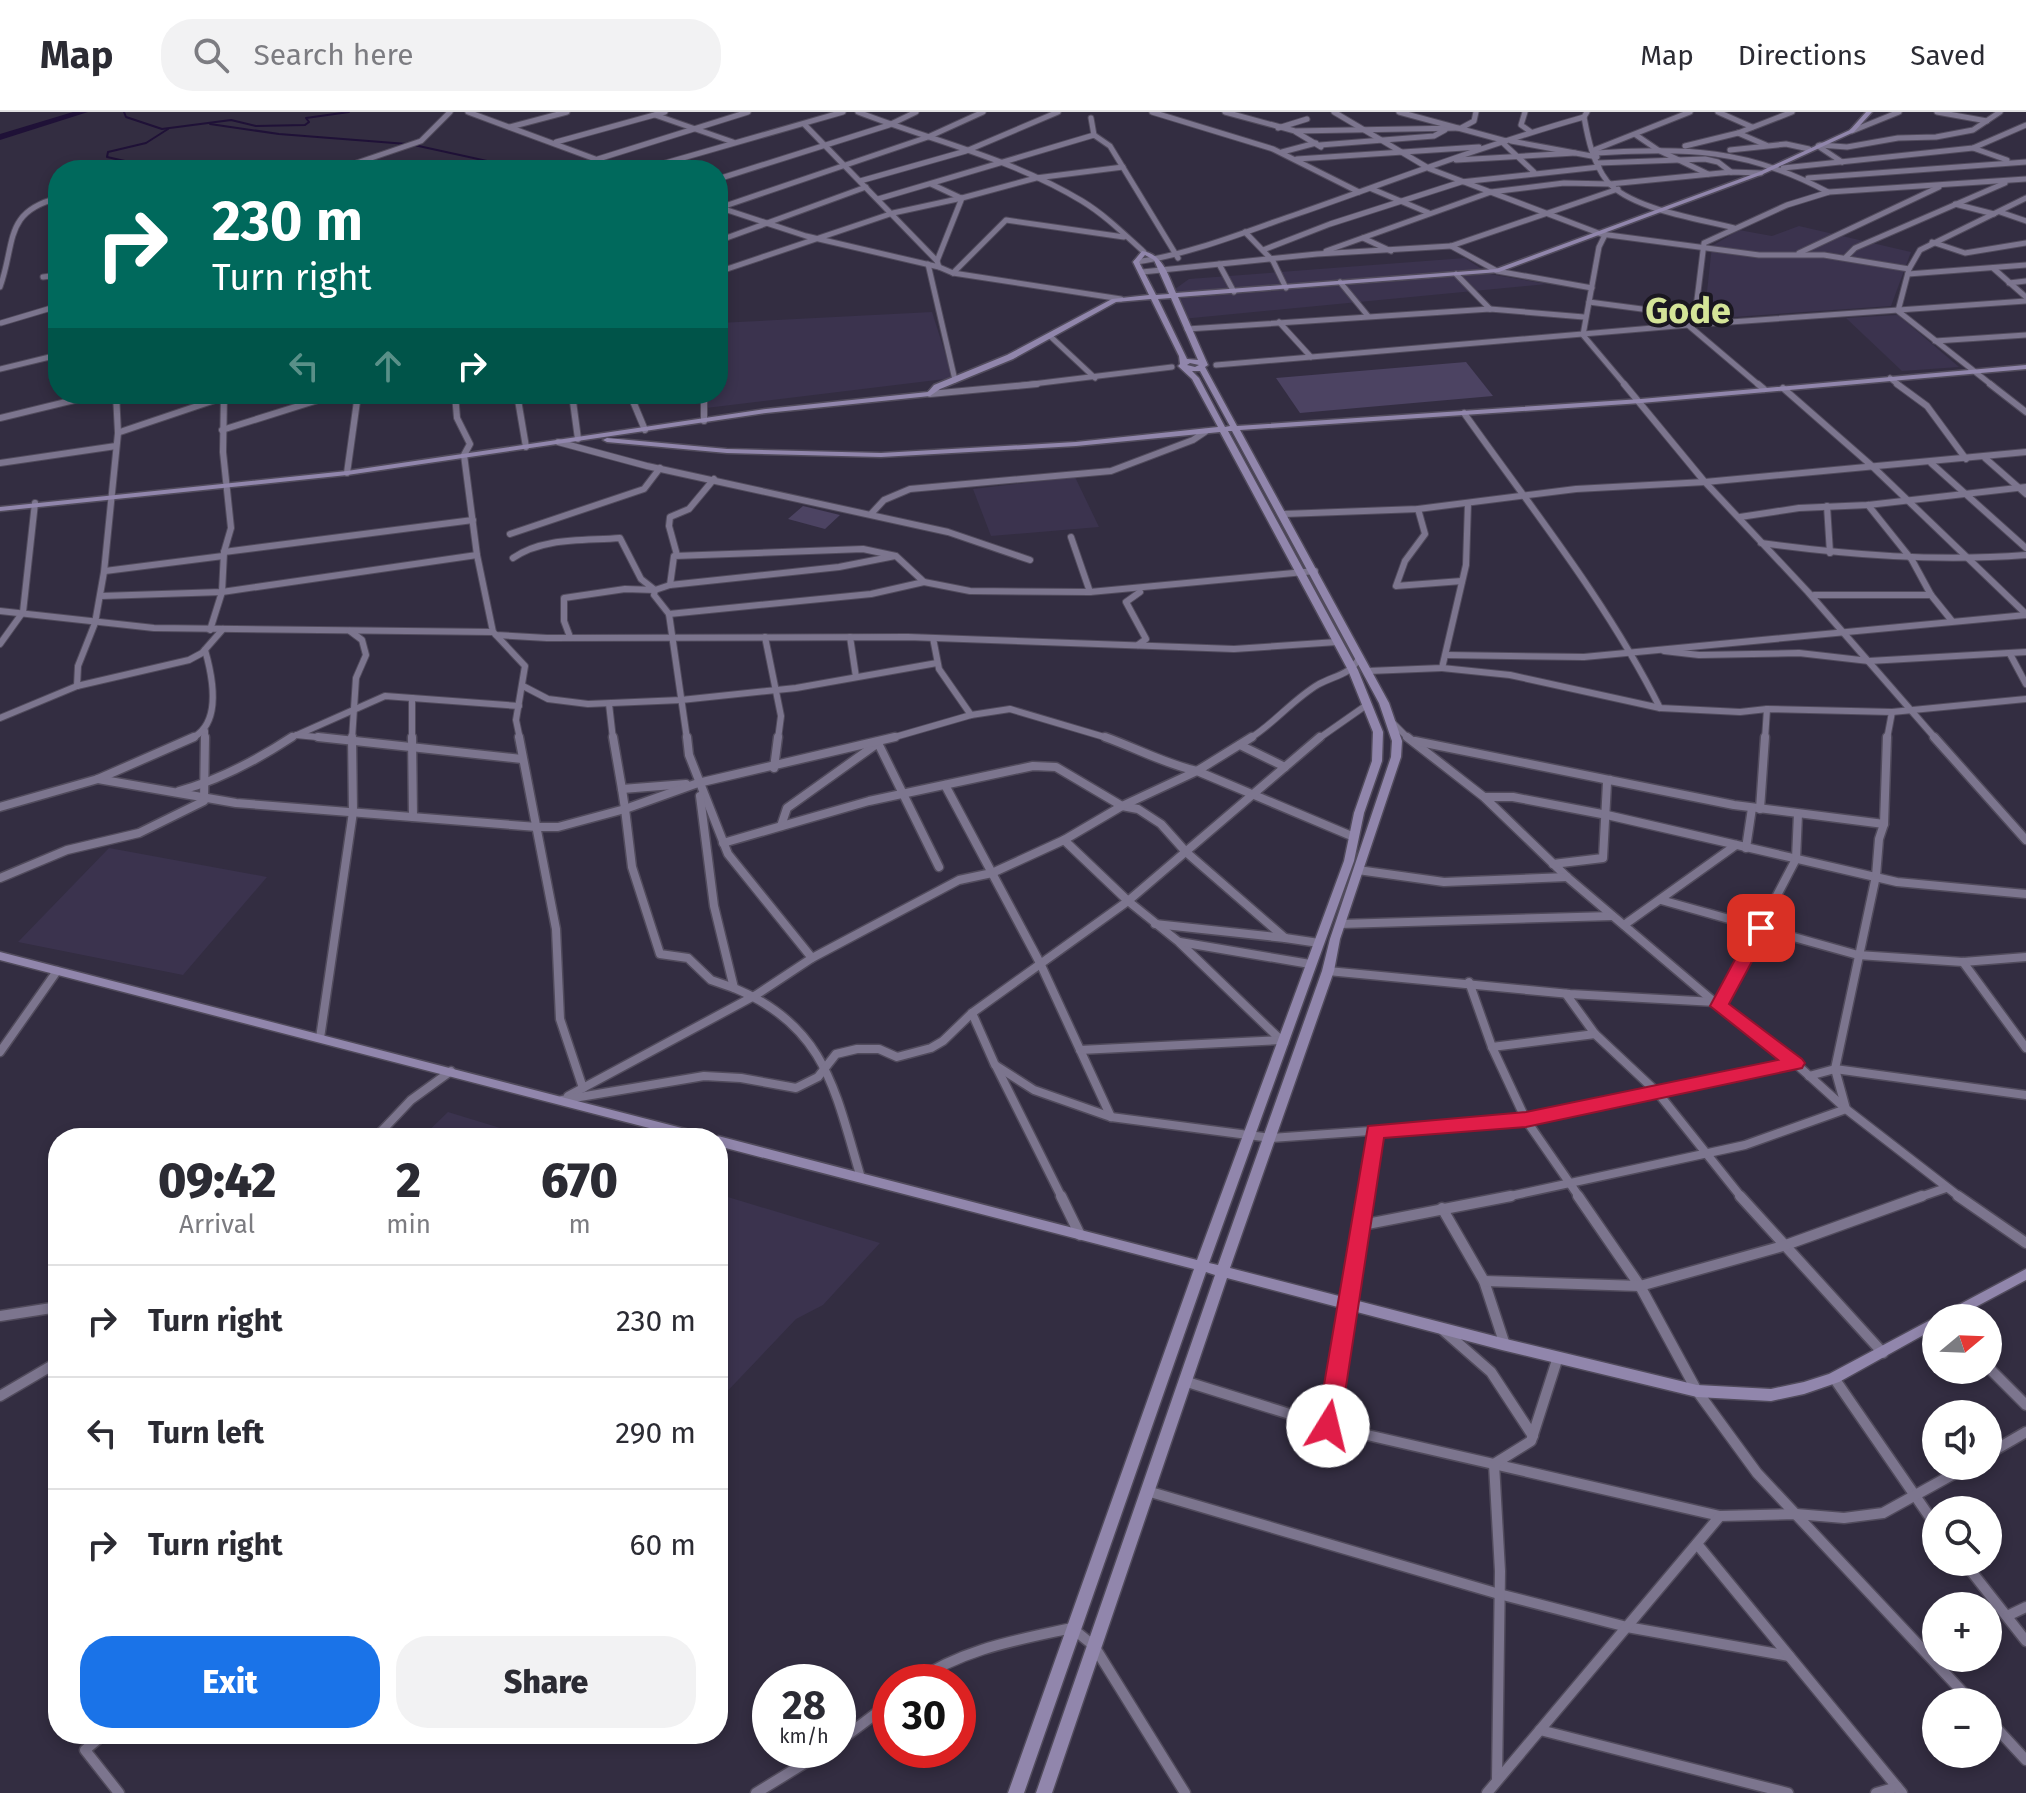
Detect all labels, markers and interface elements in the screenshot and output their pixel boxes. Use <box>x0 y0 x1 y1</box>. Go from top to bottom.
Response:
search box <box>161 19 721 91</box>
text: Map <box>40 32 113 78</box>
icon: search <box>189 33 233 77</box>
text: Search here <box>253 37 414 73</box>
text: Map <box>1640 39 1694 72</box>
text: Directions <box>1738 39 1866 72</box>
text: Saved <box>1910 39 1986 72</box>
text: 230 m <box>212 188 363 255</box>
icon: right <box>80 192 184 296</box>
text: Turn right <box>212 256 372 300</box>
district label: Gode <box>1645 289 1731 333</box>
icon: left <box>282 344 326 388</box>
icon: ahead <box>366 344 410 388</box>
icon: right <box>450 344 494 388</box>
pin <box>1727 894 1795 962</box>
icon: arrive <box>1739 906 1783 950</box>
text: 09:42 <box>158 1152 276 1210</box>
text: 2 <box>396 1152 421 1210</box>
text: 670 <box>541 1152 618 1210</box>
text: Arrival <box>179 1209 255 1240</box>
text: min <box>386 1209 431 1240</box>
text: m <box>568 1209 591 1240</box>
icon: right <box>80 1299 124 1343</box>
text: Turn right <box>148 1303 283 1339</box>
text: 230 m <box>616 1303 696 1339</box>
north arrow <box>1922 1304 2002 1384</box>
map controls <box>1922 1304 2002 1768</box>
position arrow <box>1286 1384 1370 1468</box>
button: sound <box>1922 1400 2002 1480</box>
icon: left <box>80 1411 124 1455</box>
text: Turn left <box>148 1415 264 1451</box>
text: 290 m <box>615 1415 696 1451</box>
button: search <box>1922 1496 2002 1576</box>
icon: right <box>80 1523 124 1567</box>
text: Turn right <box>148 1527 283 1563</box>
text: 60 m <box>630 1527 696 1563</box>
button: + <box>1922 1592 2002 1672</box>
button: Exit <box>80 1636 380 1728</box>
button: Share <box>396 1636 696 1728</box>
speed limit sign: 30 <box>872 1664 976 1768</box>
text: 28 <box>782 1682 826 1730</box>
button: − <box>1922 1688 2002 1768</box>
text: km/h <box>779 1724 829 1748</box>

